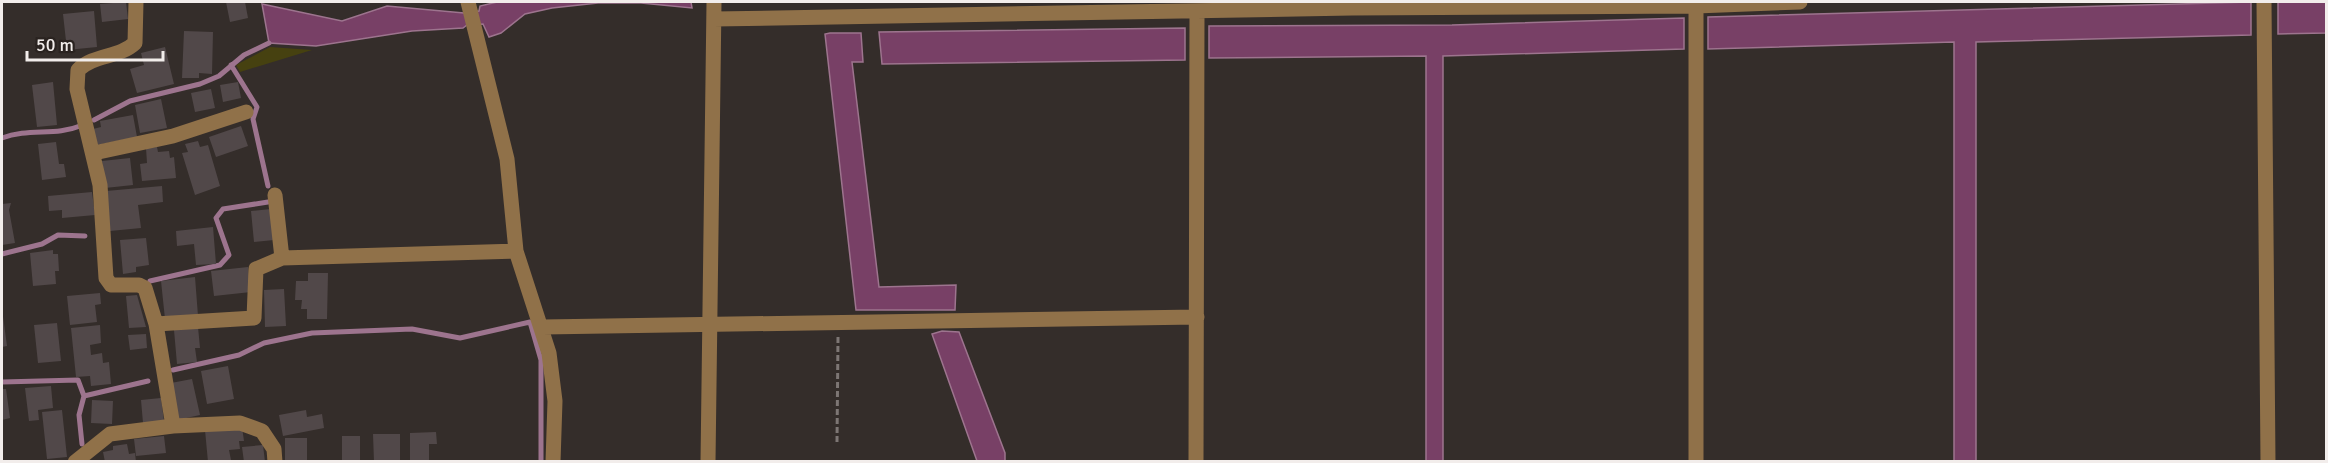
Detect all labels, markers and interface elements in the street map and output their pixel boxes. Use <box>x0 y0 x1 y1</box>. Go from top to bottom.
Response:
scale bar <box>27 24 164 62</box>
text: 50 m <box>36 34 74 56</box>

